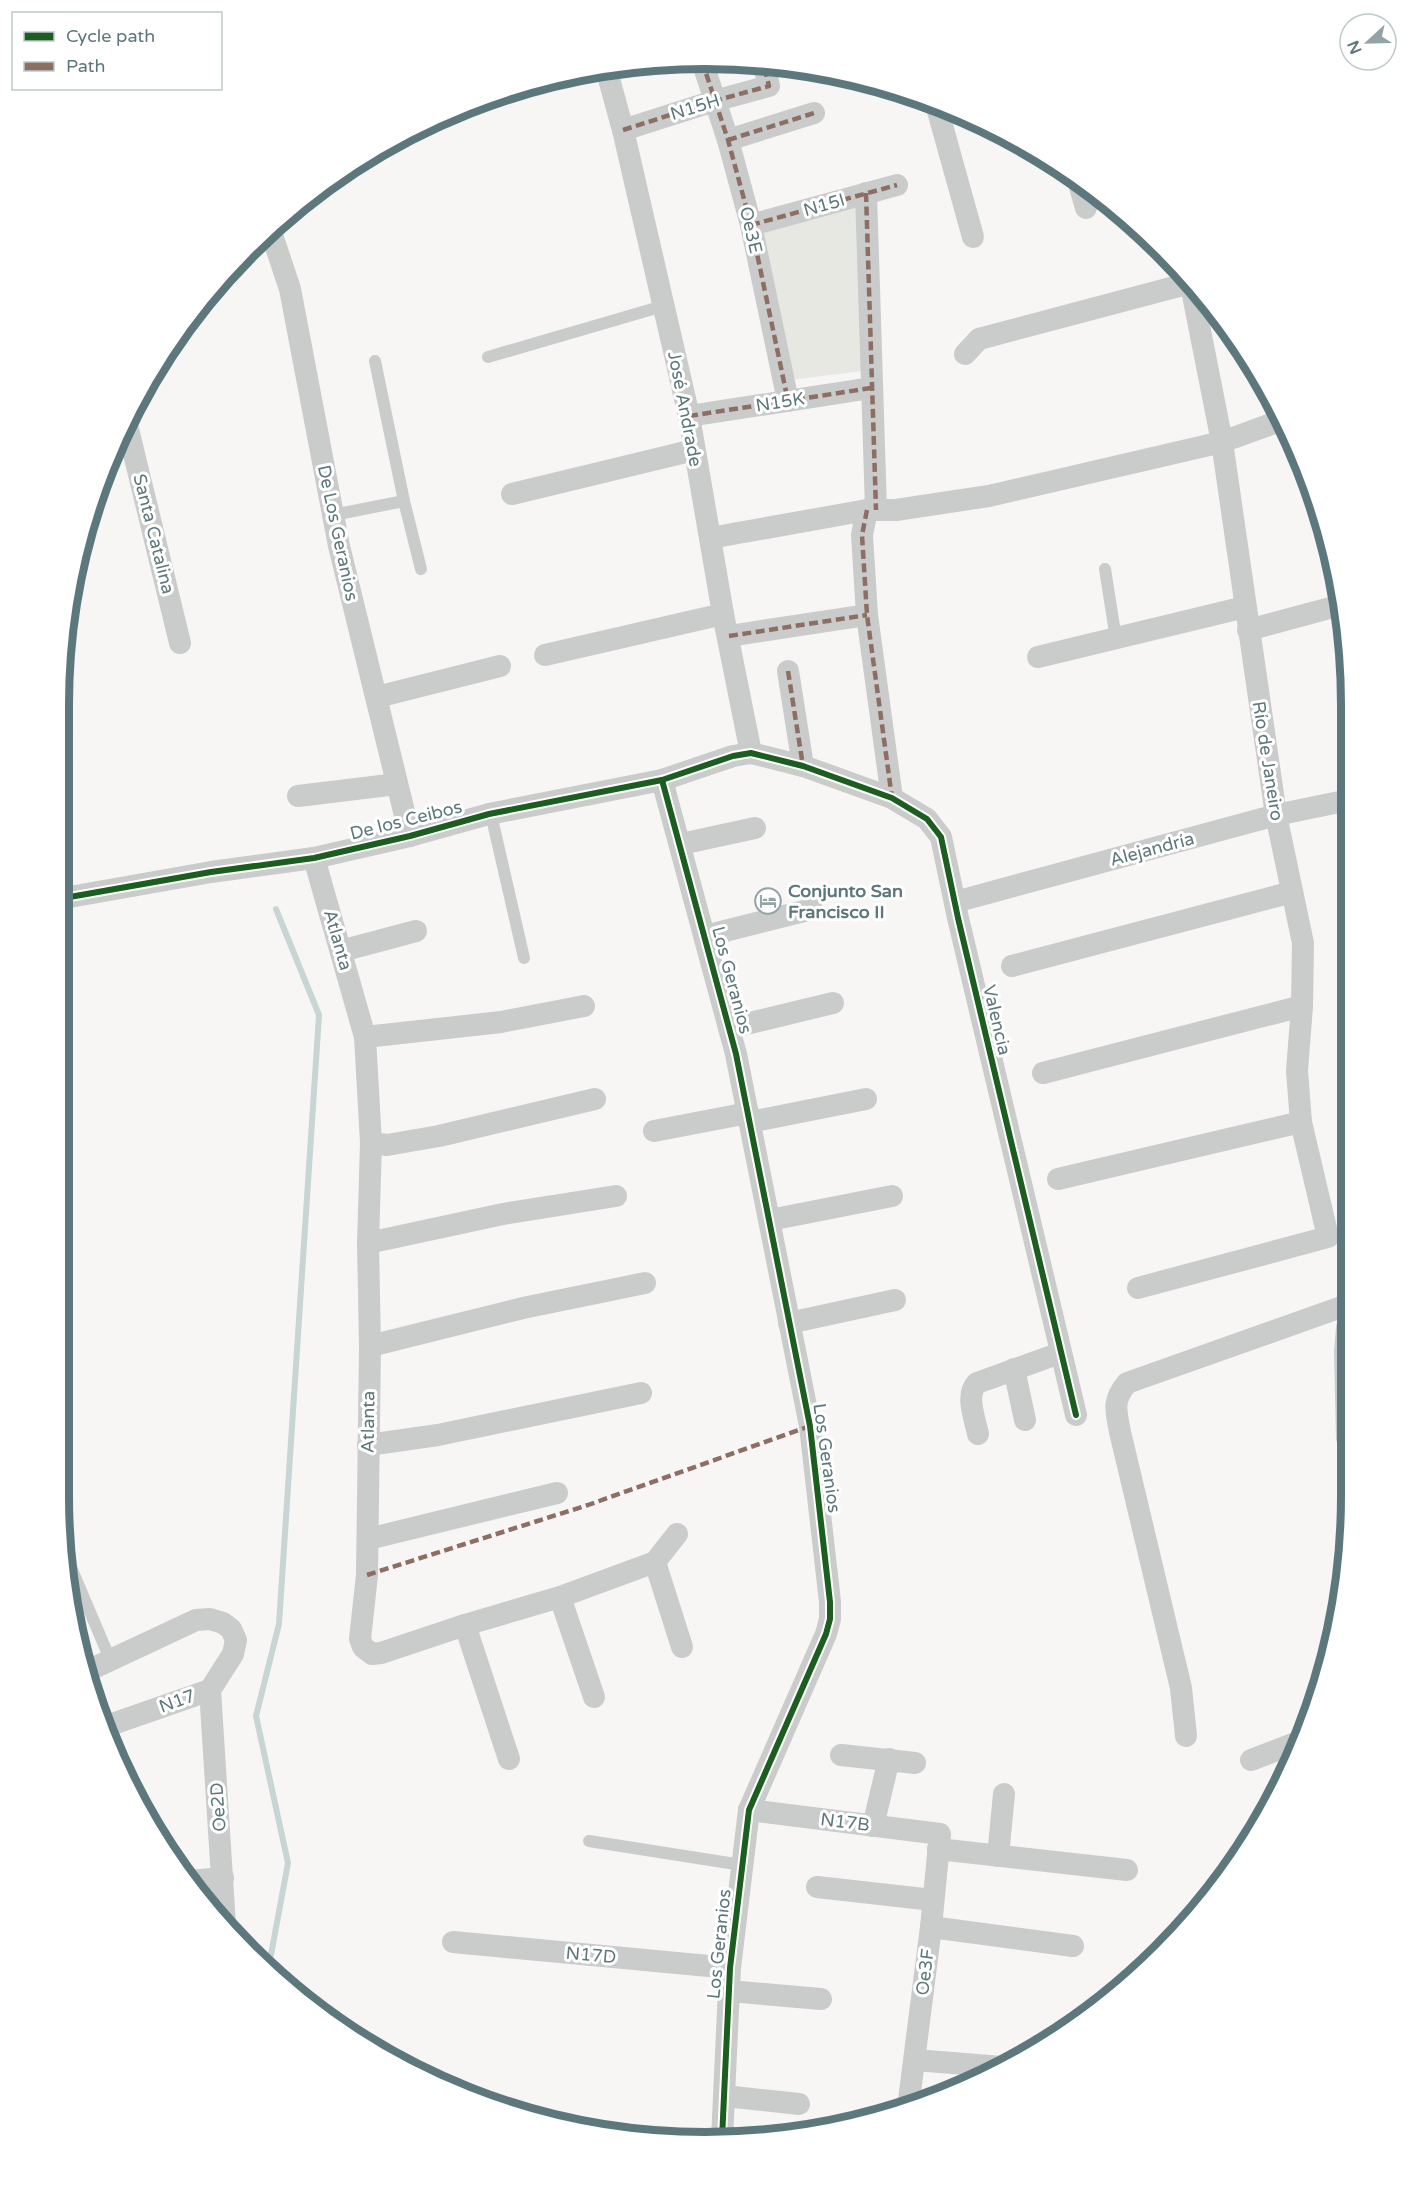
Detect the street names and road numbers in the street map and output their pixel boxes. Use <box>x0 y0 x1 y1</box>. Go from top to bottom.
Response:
street label: N15H <box>668 89 722 125</box>
street label: N15I <box>801 189 847 221</box>
street label: Oe3E <box>735 205 767 255</box>
street label: José Andrade <box>663 349 707 469</box>
street label: N15K <box>754 387 806 417</box>
street label: De Los Geranios <box>313 463 363 603</box>
street label: Santa Catalina <box>128 472 180 596</box>
street label: Río de Janeiro <box>1248 700 1288 822</box>
street label: De los Ceibos <box>348 795 464 845</box>
street label: Alejandría <box>1107 827 1197 871</box>
street label: Atlanta <box>319 907 357 973</box>
street label: Los Geranios <box>707 924 757 1036</box>
street label: Valencia <box>978 983 1016 1057</box>
street label: Atlanta <box>356 1391 380 1453</box>
street label: Los Geranios <box>808 1402 846 1514</box>
street label: N17 <box>156 1684 198 1718</box>
street label: Oe2D <box>205 1782 231 1832</box>
street label: N17B <box>819 1808 871 1836</box>
street label: Los Geranios <box>702 1888 736 2000</box>
street label: N17D <box>565 1942 617 1968</box>
street label: Oe3F <box>911 1947 939 1997</box>

